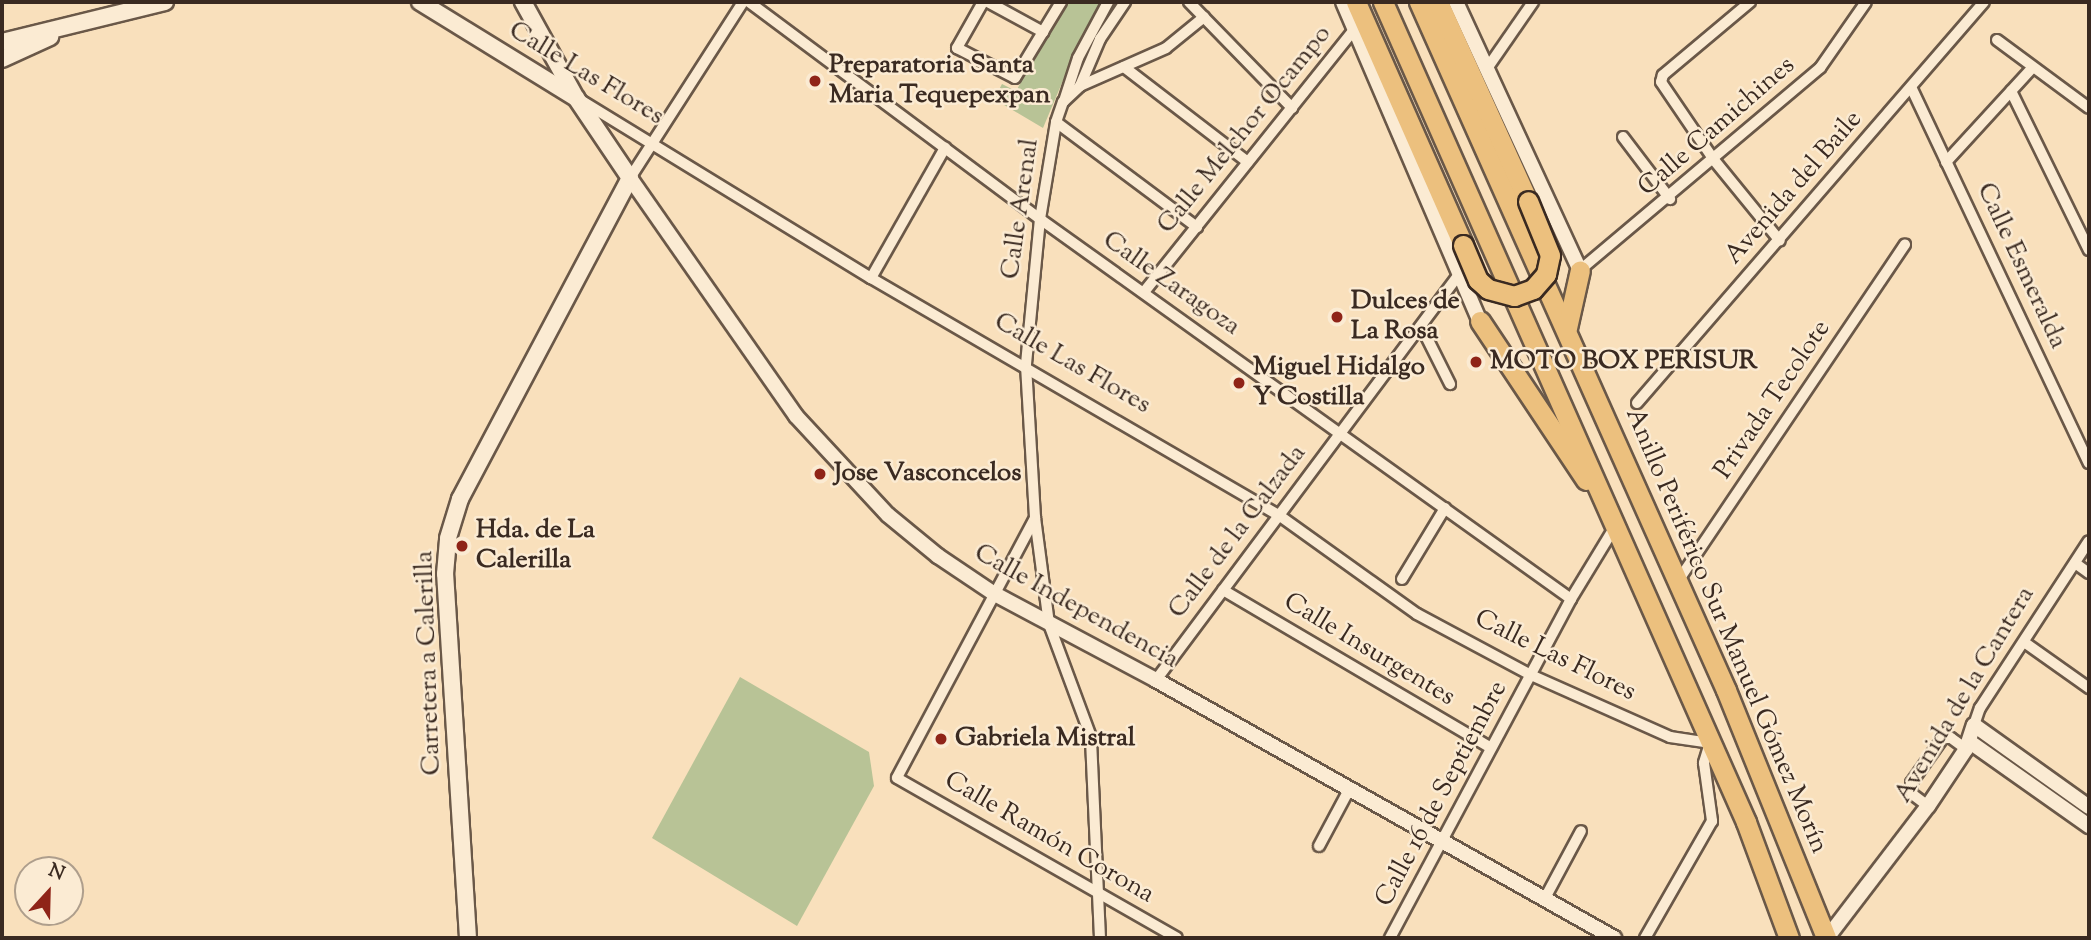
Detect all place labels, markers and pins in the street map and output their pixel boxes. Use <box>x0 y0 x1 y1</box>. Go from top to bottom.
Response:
place label: Preparatoria Santa Maria Tequepexpan <box>829 50 1050 112</box>
marker: Preparatoria Santa Maria Tequepexpan <box>807 73 823 89</box>
place label: Dulces de La Rosa <box>1351 286 1460 348</box>
marker: Dulces de La Rosa <box>1329 309 1345 325</box>
place label: MOTO BOX PERISUR <box>1490 346 1757 378</box>
place label: Miguel Hidalgo Y Costilla <box>1253 352 1425 414</box>
marker: MOTO BOX PERISUR <box>1468 354 1484 370</box>
marker: Miguel Hidalgo Y Costilla <box>1231 375 1247 391</box>
place label: Jose Vasconcelos <box>834 458 1022 490</box>
marker: Jose Vasconcelos <box>812 466 828 482</box>
place label: Hda. de La Calerilla <box>476 515 595 576</box>
marker: Hda. de La Calerilla <box>454 538 470 554</box>
place label: Gabriela Mistral <box>955 723 1135 755</box>
marker: Gabriela Mistral <box>933 731 949 747</box>

